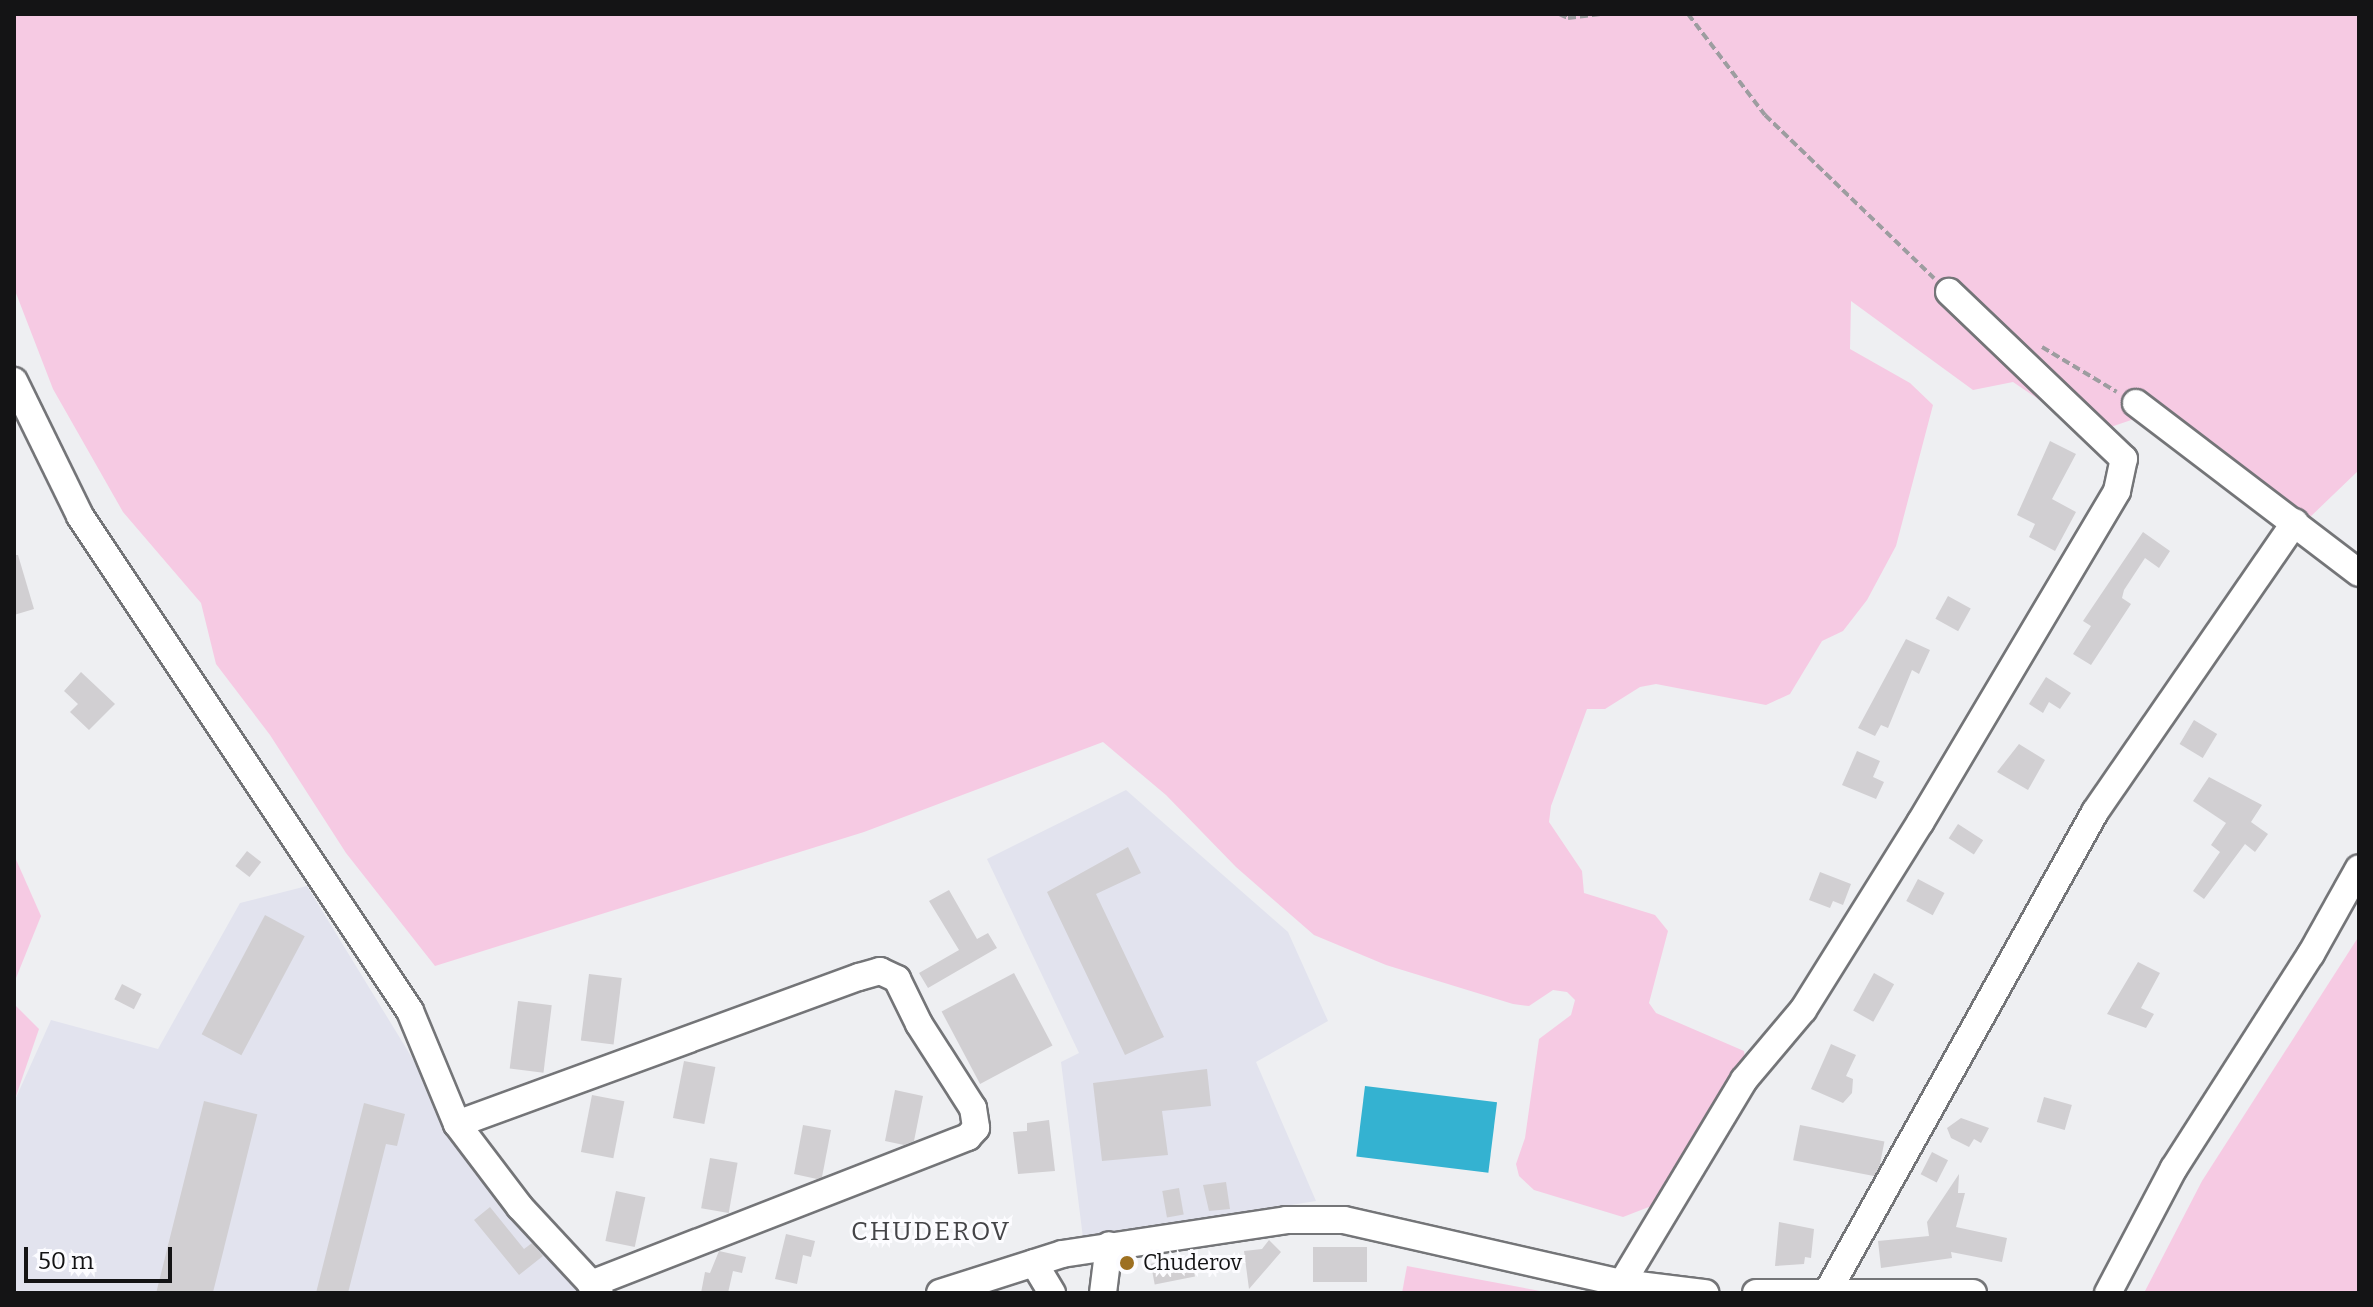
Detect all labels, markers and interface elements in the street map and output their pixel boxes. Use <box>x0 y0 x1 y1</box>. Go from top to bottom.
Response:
district label: CHUDEROV <box>851 1216 1011 1248</box>
scale bar <box>28 1231 176 1281</box>
text: 50 m <box>38 1247 94 1275</box>
place label: Chuderov <box>1143 1250 1242 1276</box>
marker: Chuderov <box>1118 1254 1136 1272</box>

